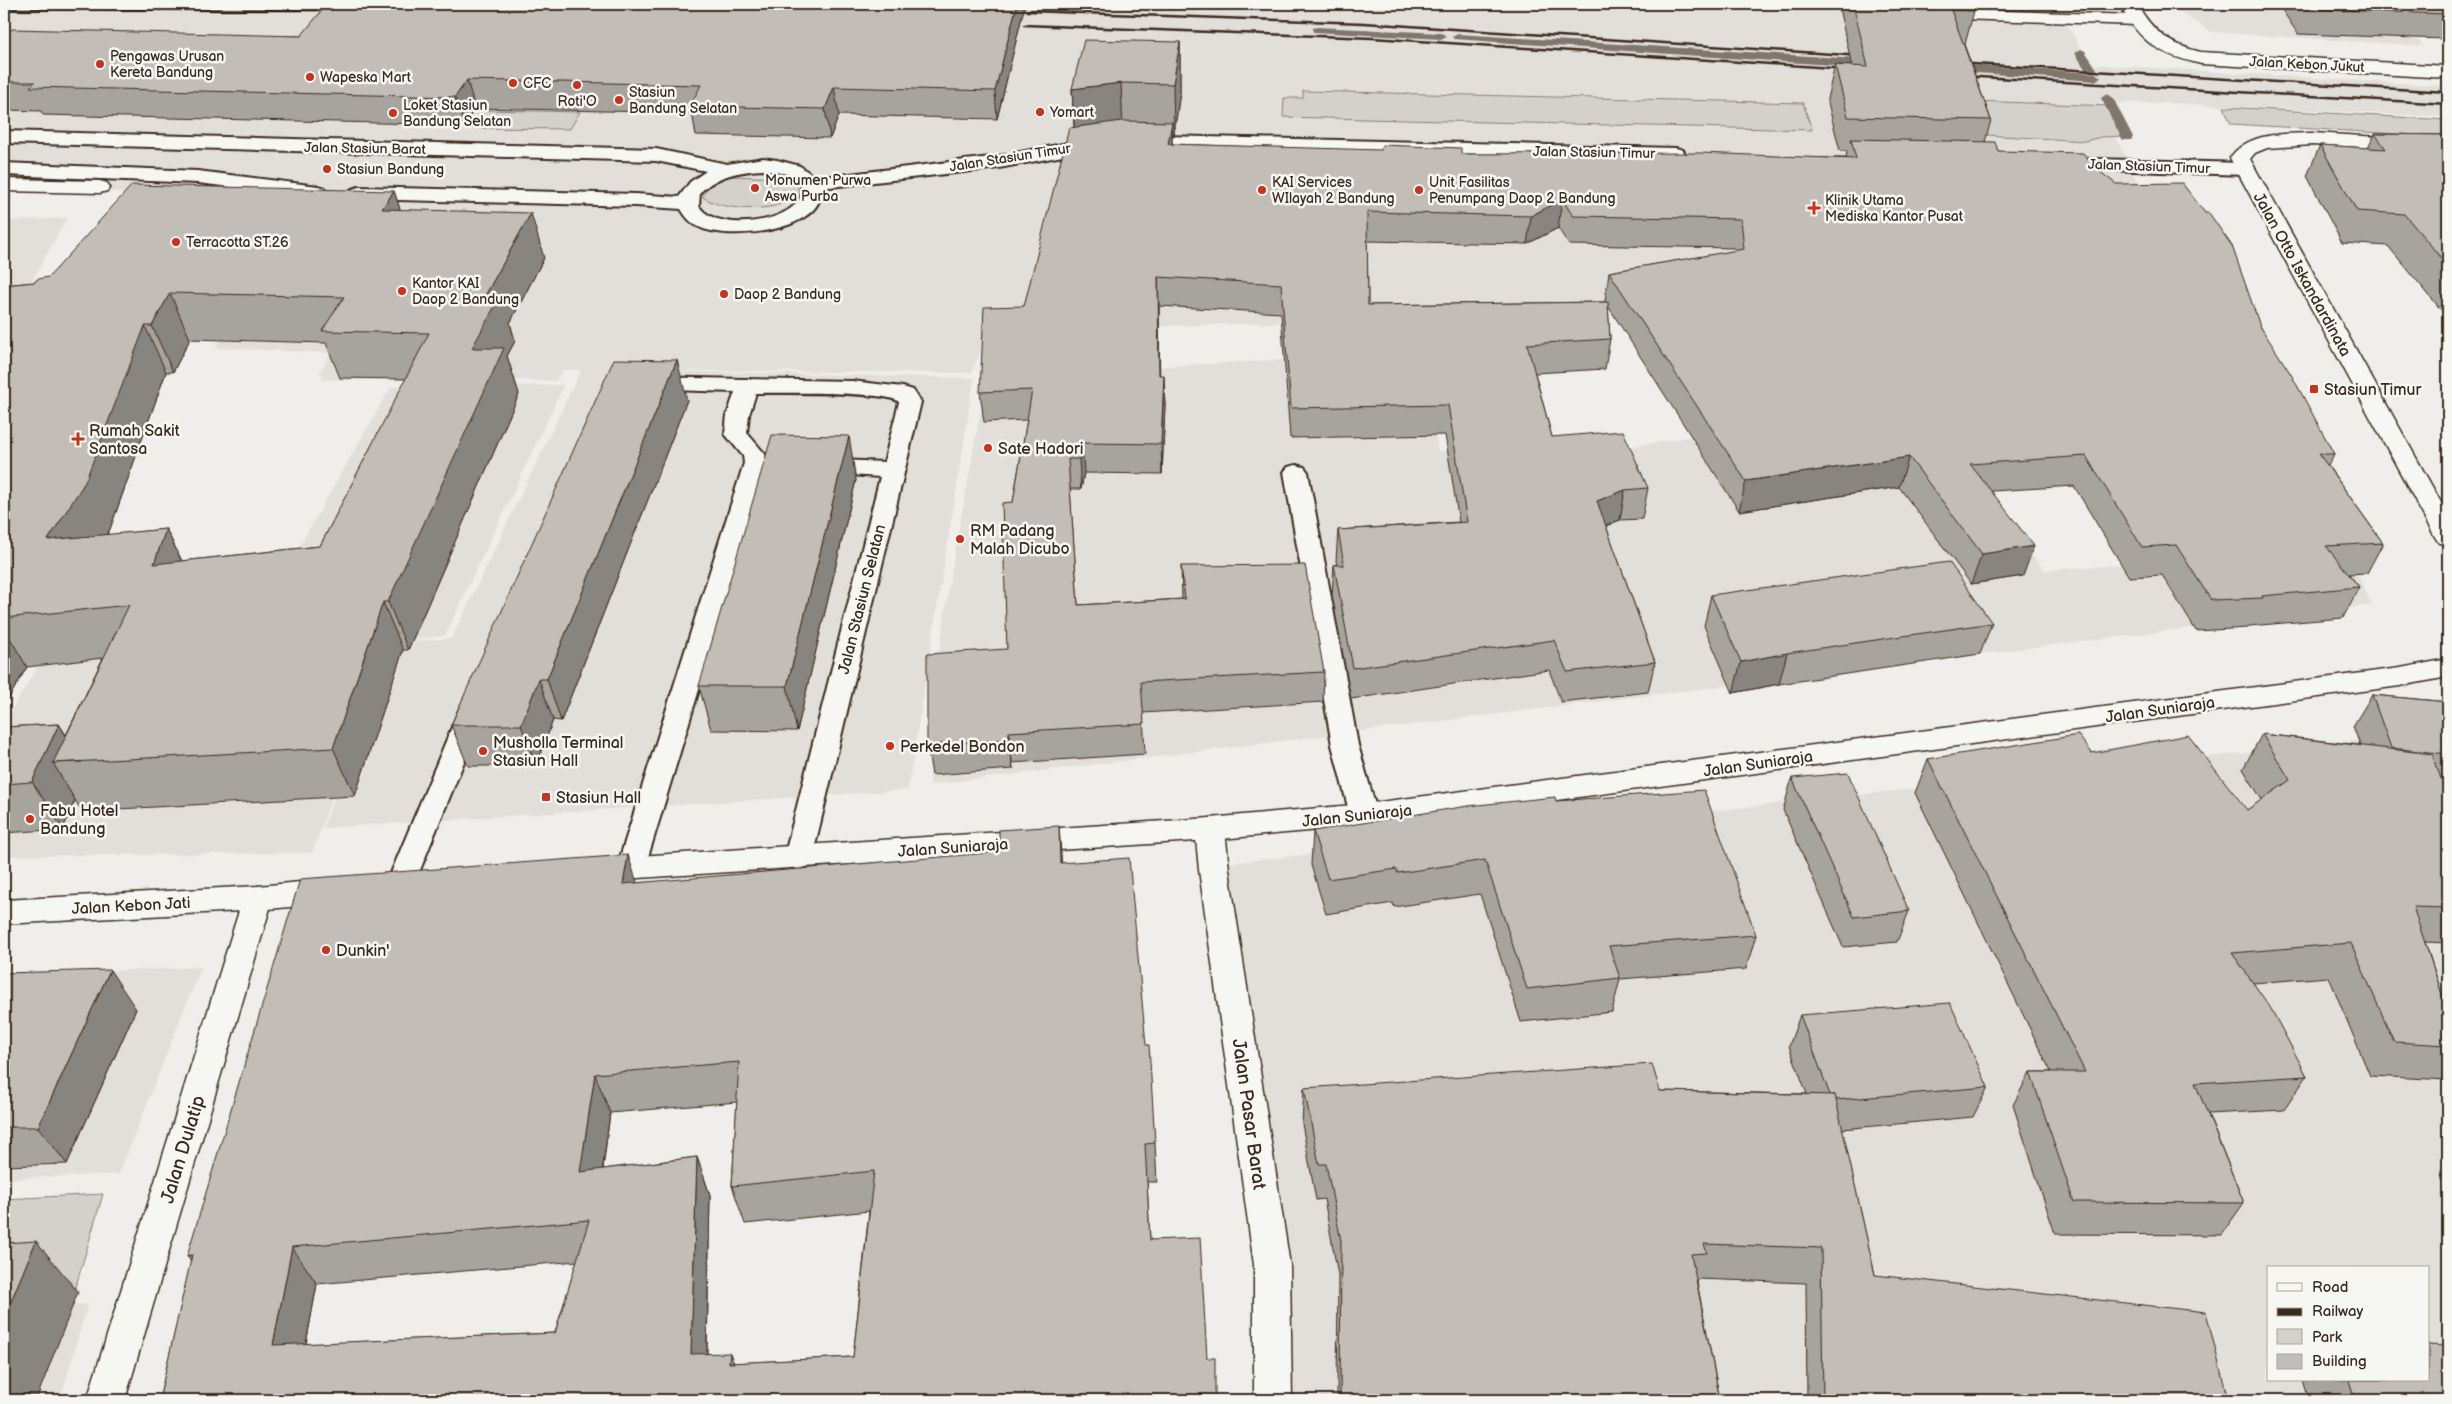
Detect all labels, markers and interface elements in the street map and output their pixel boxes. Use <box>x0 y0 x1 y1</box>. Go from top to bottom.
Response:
place label: Pengawas Urusan Kereta Bandung <box>110 48 224 81</box>
street label: Jalan Kebon Jukut <box>2249 53 2366 76</box>
marker: Pengawas Urusan Kereta Bandung <box>94 58 106 70</box>
place label: Wapeska Mart <box>320 69 412 86</box>
marker: Wapeska Mart <box>304 71 316 83</box>
place label: CFC <box>523 75 551 92</box>
marker: CFC <box>507 77 519 89</box>
marker: Roti'O <box>571 79 583 91</box>
place label: Stasiun Bandung Selatan <box>629 84 737 117</box>
place label: Roti'O <box>557 93 597 110</box>
marker: Stasiun Bandung Selatan <box>613 94 625 106</box>
place label: Loket Stasiun Bandung Selatan <box>403 97 511 130</box>
place label: Yomart <box>1049 104 1095 121</box>
marker: Yomart <box>1034 106 1046 118</box>
marker: Loket Stasiun Bandung Selatan <box>387 107 399 119</box>
street label: Jalan Stasiun Barat <box>304 139 427 158</box>
street label: Jalan Stasiun Timur <box>948 139 1073 175</box>
street label: Jalan Stasiun Timur <box>1533 143 1656 162</box>
street label: Jalan Stasiun Timur <box>2088 156 2211 177</box>
place label: Stasiun Bandung <box>337 161 444 178</box>
marker: Stasiun Bandung <box>321 163 333 175</box>
place label: Monumen Purwa Aswa Purba <box>765 172 871 205</box>
place label: KAI Services WIlayah 2 Bandung <box>1272 174 1395 207</box>
place label: Unit Fasilitas Penumpang Daop 2 Bandung <box>1429 174 1616 207</box>
marker: Monumen Purwa Aswa Purba <box>749 182 761 194</box>
marker: KAI Services WIlayah 2 Bandung <box>1256 184 1268 196</box>
marker: Unit Fasilitas Penumpang Daop 2 Bandung <box>1413 184 1425 196</box>
street label: Jalan Otto Iskandardinata <box>2249 189 2355 360</box>
place label: Klinik Utama Mediska Kantor Pusat <box>1825 192 1964 225</box>
marker: Klinik Utama Mediska Kantor Pusat <box>1807 201 1821 215</box>
place label: Terracotta ST.26 <box>186 234 289 251</box>
marker: Terracotta ST.26 <box>170 236 182 248</box>
place label: Kantor KAI Daop 2 Bandung <box>412 275 519 308</box>
marker: Kantor KAI Daop 2 Bandung <box>396 285 408 297</box>
place label: Daop 2 Bandung <box>734 286 841 303</box>
marker: Daop 2 Bandung <box>718 288 730 300</box>
place label: Stasiun Timur <box>2324 381 2421 400</box>
marker: Stasiun Timur <box>2308 383 2320 395</box>
place label: Rumah Sakit Santosa <box>89 422 180 459</box>
marker: Rumah Sakit Santosa <box>71 432 85 446</box>
place label: Sate Hadori <box>998 440 1084 459</box>
marker: Sate Hadori <box>982 442 994 454</box>
place label: RM Padang Malah Dicubo <box>970 522 1069 559</box>
street label: Jalan Stasiun Selatan <box>835 523 890 676</box>
marker: RM Padang Malah Dicubo <box>954 533 966 545</box>
street label: Jalan Suniaraja <box>2104 693 2216 728</box>
place label: Musholla Terminal Stasiun Hall <box>493 734 623 771</box>
place label: Perkedel Bondon <box>900 738 1025 757</box>
marker: Perkedel Bondon <box>884 740 896 752</box>
marker: Musholla Terminal Stasiun Hall <box>477 745 489 757</box>
street label: Jalan Suniaraja <box>1702 747 1814 782</box>
place label: Stasiun Hall <box>556 789 641 808</box>
marker: Stasiun Hall <box>540 791 552 803</box>
street label: Jalan Suniaraja <box>1301 801 1413 832</box>
place label: Fabu Hotel Bandung <box>40 802 118 839</box>
marker: Fabu Hotel Bandung <box>24 813 36 825</box>
street label: Jalan Suniaraja <box>897 835 1009 862</box>
street label: Jalan Kebon Jati <box>71 894 191 919</box>
place label: Dunkin' <box>336 942 389 961</box>
marker: Dunkin' <box>320 944 332 956</box>
street label: Jalan Pasar Barat <box>1227 1037 1270 1191</box>
street label: Jalan Dulatip <box>156 1093 211 1206</box>
legend <box>2267 1266 2430 1382</box>
text: Road <box>2312 1278 2348 1297</box>
text: Railway <box>2312 1302 2363 1321</box>
text: Park <box>2312 1328 2343 1347</box>
text: Building <box>2312 1352 2367 1371</box>

